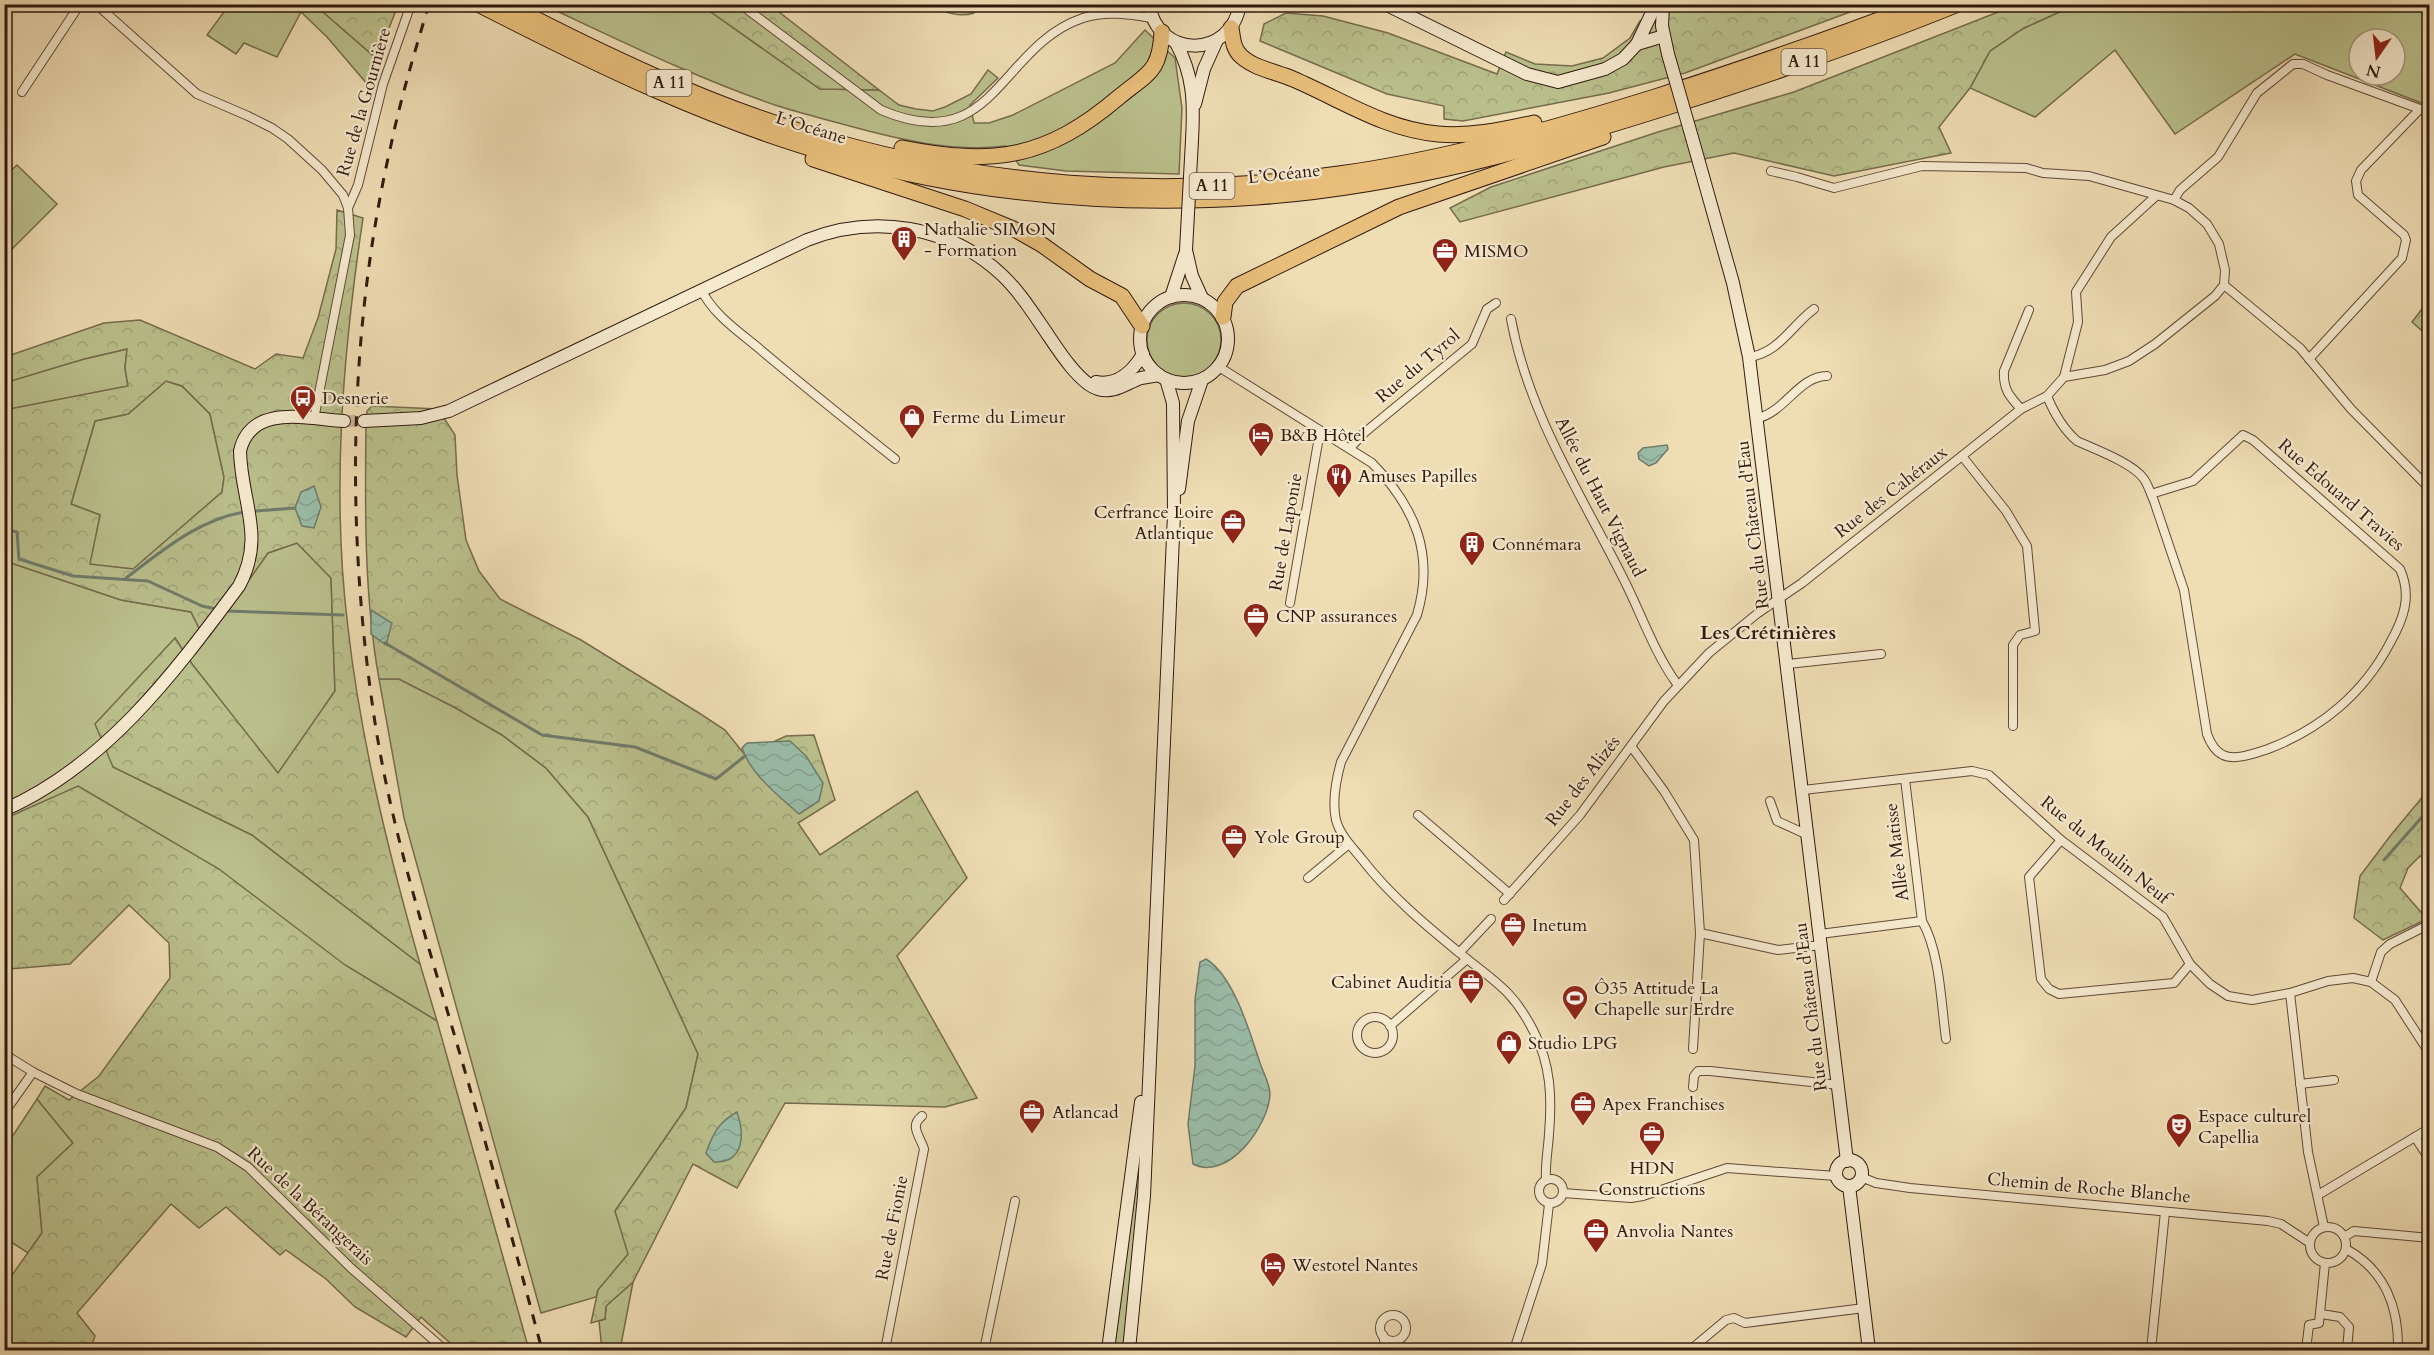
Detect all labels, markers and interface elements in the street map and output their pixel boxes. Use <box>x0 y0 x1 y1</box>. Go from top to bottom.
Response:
street label: Rue de la Gournière <box>331 25 397 179</box>
north arrow <box>2347 27 2407 87</box>
road number: A 11 <box>1782 49 1826 75</box>
text: N <box>2364 58 2383 83</box>
road number: A 11 <box>646 70 692 96</box>
street label: L’Océane <box>772 105 850 151</box>
street label: L’Océane <box>1246 158 1322 190</box>
road number: A 11 <box>1190 173 1234 199</box>
place label: Nathalie SIMON - Formation <box>924 217 1057 263</box>
building icon: Nathalie SIMON - Formation <box>889 224 919 262</box>
office icon: MISMO <box>1430 236 1460 274</box>
place label: MISMO <box>1464 239 1529 264</box>
street label: Rue du Tyrol <box>1370 323 1466 409</box>
bus stop icon: Desnerie <box>288 383 318 421</box>
place label: Desnerie <box>322 386 389 411</box>
shop icon: Ferme du Limeur <box>897 402 927 440</box>
place label: Ferme du Limeur <box>932 405 1066 430</box>
street label: Allée du Haut Vignaud <box>1549 413 1651 582</box>
hotel icon: B&B Hôtel <box>1246 420 1276 458</box>
place label: B&B Hôtel <box>1280 423 1366 448</box>
street label: Rue Edouard Travies <box>2272 433 2410 557</box>
street label: Rue du Château d'Eau <box>1730 439 1776 611</box>
street label: Rue des Cahéraux <box>1829 440 1953 544</box>
restaurant icon: Amuses Papilles <box>1324 461 1354 499</box>
place label: Amuses Papilles <box>1358 464 1477 489</box>
street label: Rue de Laponie <box>1263 471 1309 593</box>
place label: Cerfrance Loire Atlantique <box>1094 500 1214 546</box>
office icon: Cerfrance Loire Atlantique <box>1218 507 1248 545</box>
building icon: Connémara <box>1457 529 1487 567</box>
place label: Connémara <box>1492 532 1582 557</box>
office icon: CNP assurances <box>1241 601 1271 639</box>
place label: CNP assurances <box>1276 604 1397 629</box>
district label: Les Crétinières <box>1700 619 1836 646</box>
street label: Rue des Alizés <box>1540 730 1626 832</box>
street label: Rue du Moulin Neuf <box>2035 790 2178 912</box>
street label: Allée Matisse <box>1879 801 1915 903</box>
office icon: Yole Group <box>1219 822 1249 860</box>
place label: Yole Group <box>1254 825 1345 850</box>
office icon: Inetum <box>1498 910 1528 948</box>
place label: Inetum <box>1532 913 1588 938</box>
street label: Rue du Château d'Eau <box>1788 921 1834 1093</box>
office icon: Cabinet Auditia <box>1456 967 1486 1005</box>
place label: Cabinet Auditia <box>1331 970 1452 995</box>
place label: Ô35 Attitude La Chapelle sur Erdre <box>1594 976 1735 1022</box>
sports icon: Ô35 Attitude La Chapelle sur Erdre <box>1560 983 1590 1021</box>
shop icon: Studio LPG <box>1494 1028 1524 1066</box>
place label: Studio LPG <box>1528 1031 1618 1056</box>
office icon: Apex Franchises <box>1568 1089 1598 1127</box>
place label: Apex Franchises <box>1602 1092 1725 1117</box>
office icon: Atlancad <box>1017 1097 1047 1135</box>
place label: Atlancad <box>1052 1100 1119 1125</box>
place label: Espace culturel Capellia <box>2198 1104 2312 1150</box>
theatre icon: Espace culturel Capellia <box>2164 1111 2194 1149</box>
office icon: HDN Constructions <box>1637 1119 1667 1157</box>
street label: Rue de la Bérangerais <box>242 1141 378 1271</box>
place label: HDN Constructions <box>1599 1156 1705 1202</box>
street label: Chemin de Roche Blanche <box>1986 1167 2192 1209</box>
street label: Rue de Fionie <box>870 1173 914 1283</box>
office icon: Anvolia Nantes <box>1581 1216 1611 1254</box>
place label: Anvolia Nantes <box>1616 1219 1733 1244</box>
hotel icon: Westotel Nantes <box>1258 1250 1288 1288</box>
place label: Westotel Nantes <box>1291 1253 1418 1278</box>

